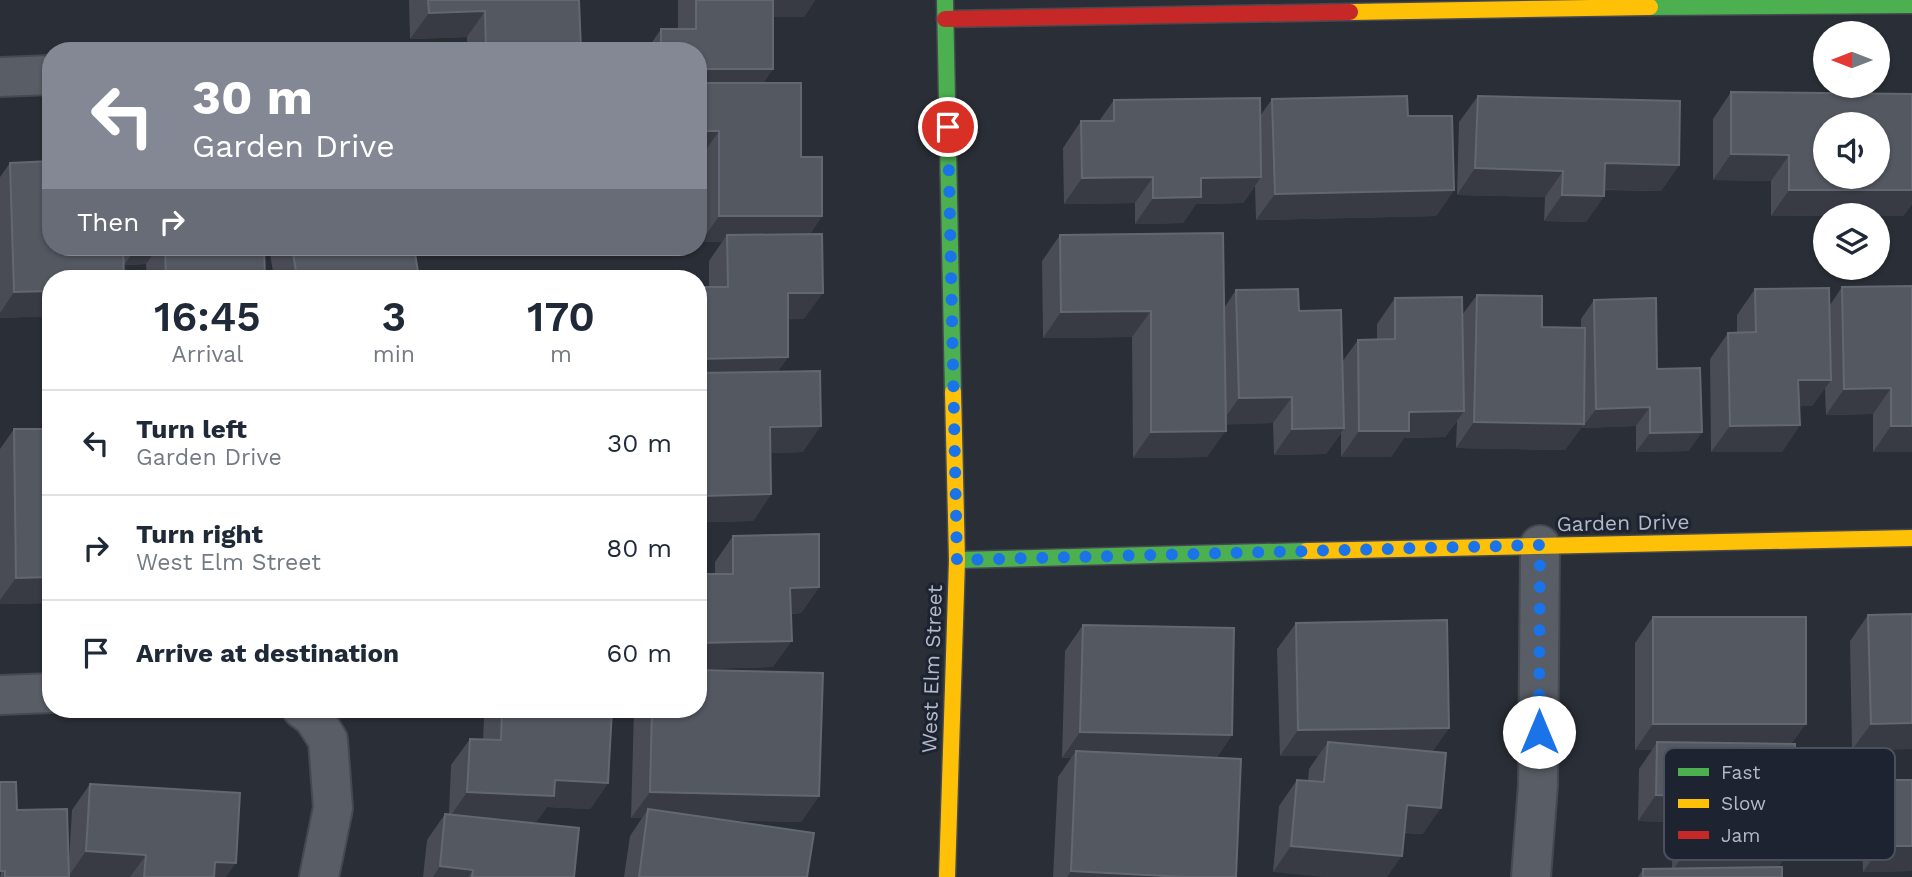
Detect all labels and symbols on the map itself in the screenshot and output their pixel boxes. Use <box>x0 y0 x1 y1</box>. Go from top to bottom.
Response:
north arrow <box>1813 21 1890 98</box>
pin <box>918 97 978 157</box>
street label: Garden Drive <box>1556 509 1690 536</box>
street label: West Elm Street <box>916 584 947 754</box>
position arrow <box>1502 695 1576 769</box>
legend <box>1664 748 1895 860</box>
text: Fast <box>1721 761 1760 784</box>
text: Slow <box>1721 792 1766 815</box>
text: Jam <box>1721 824 1760 847</box>

